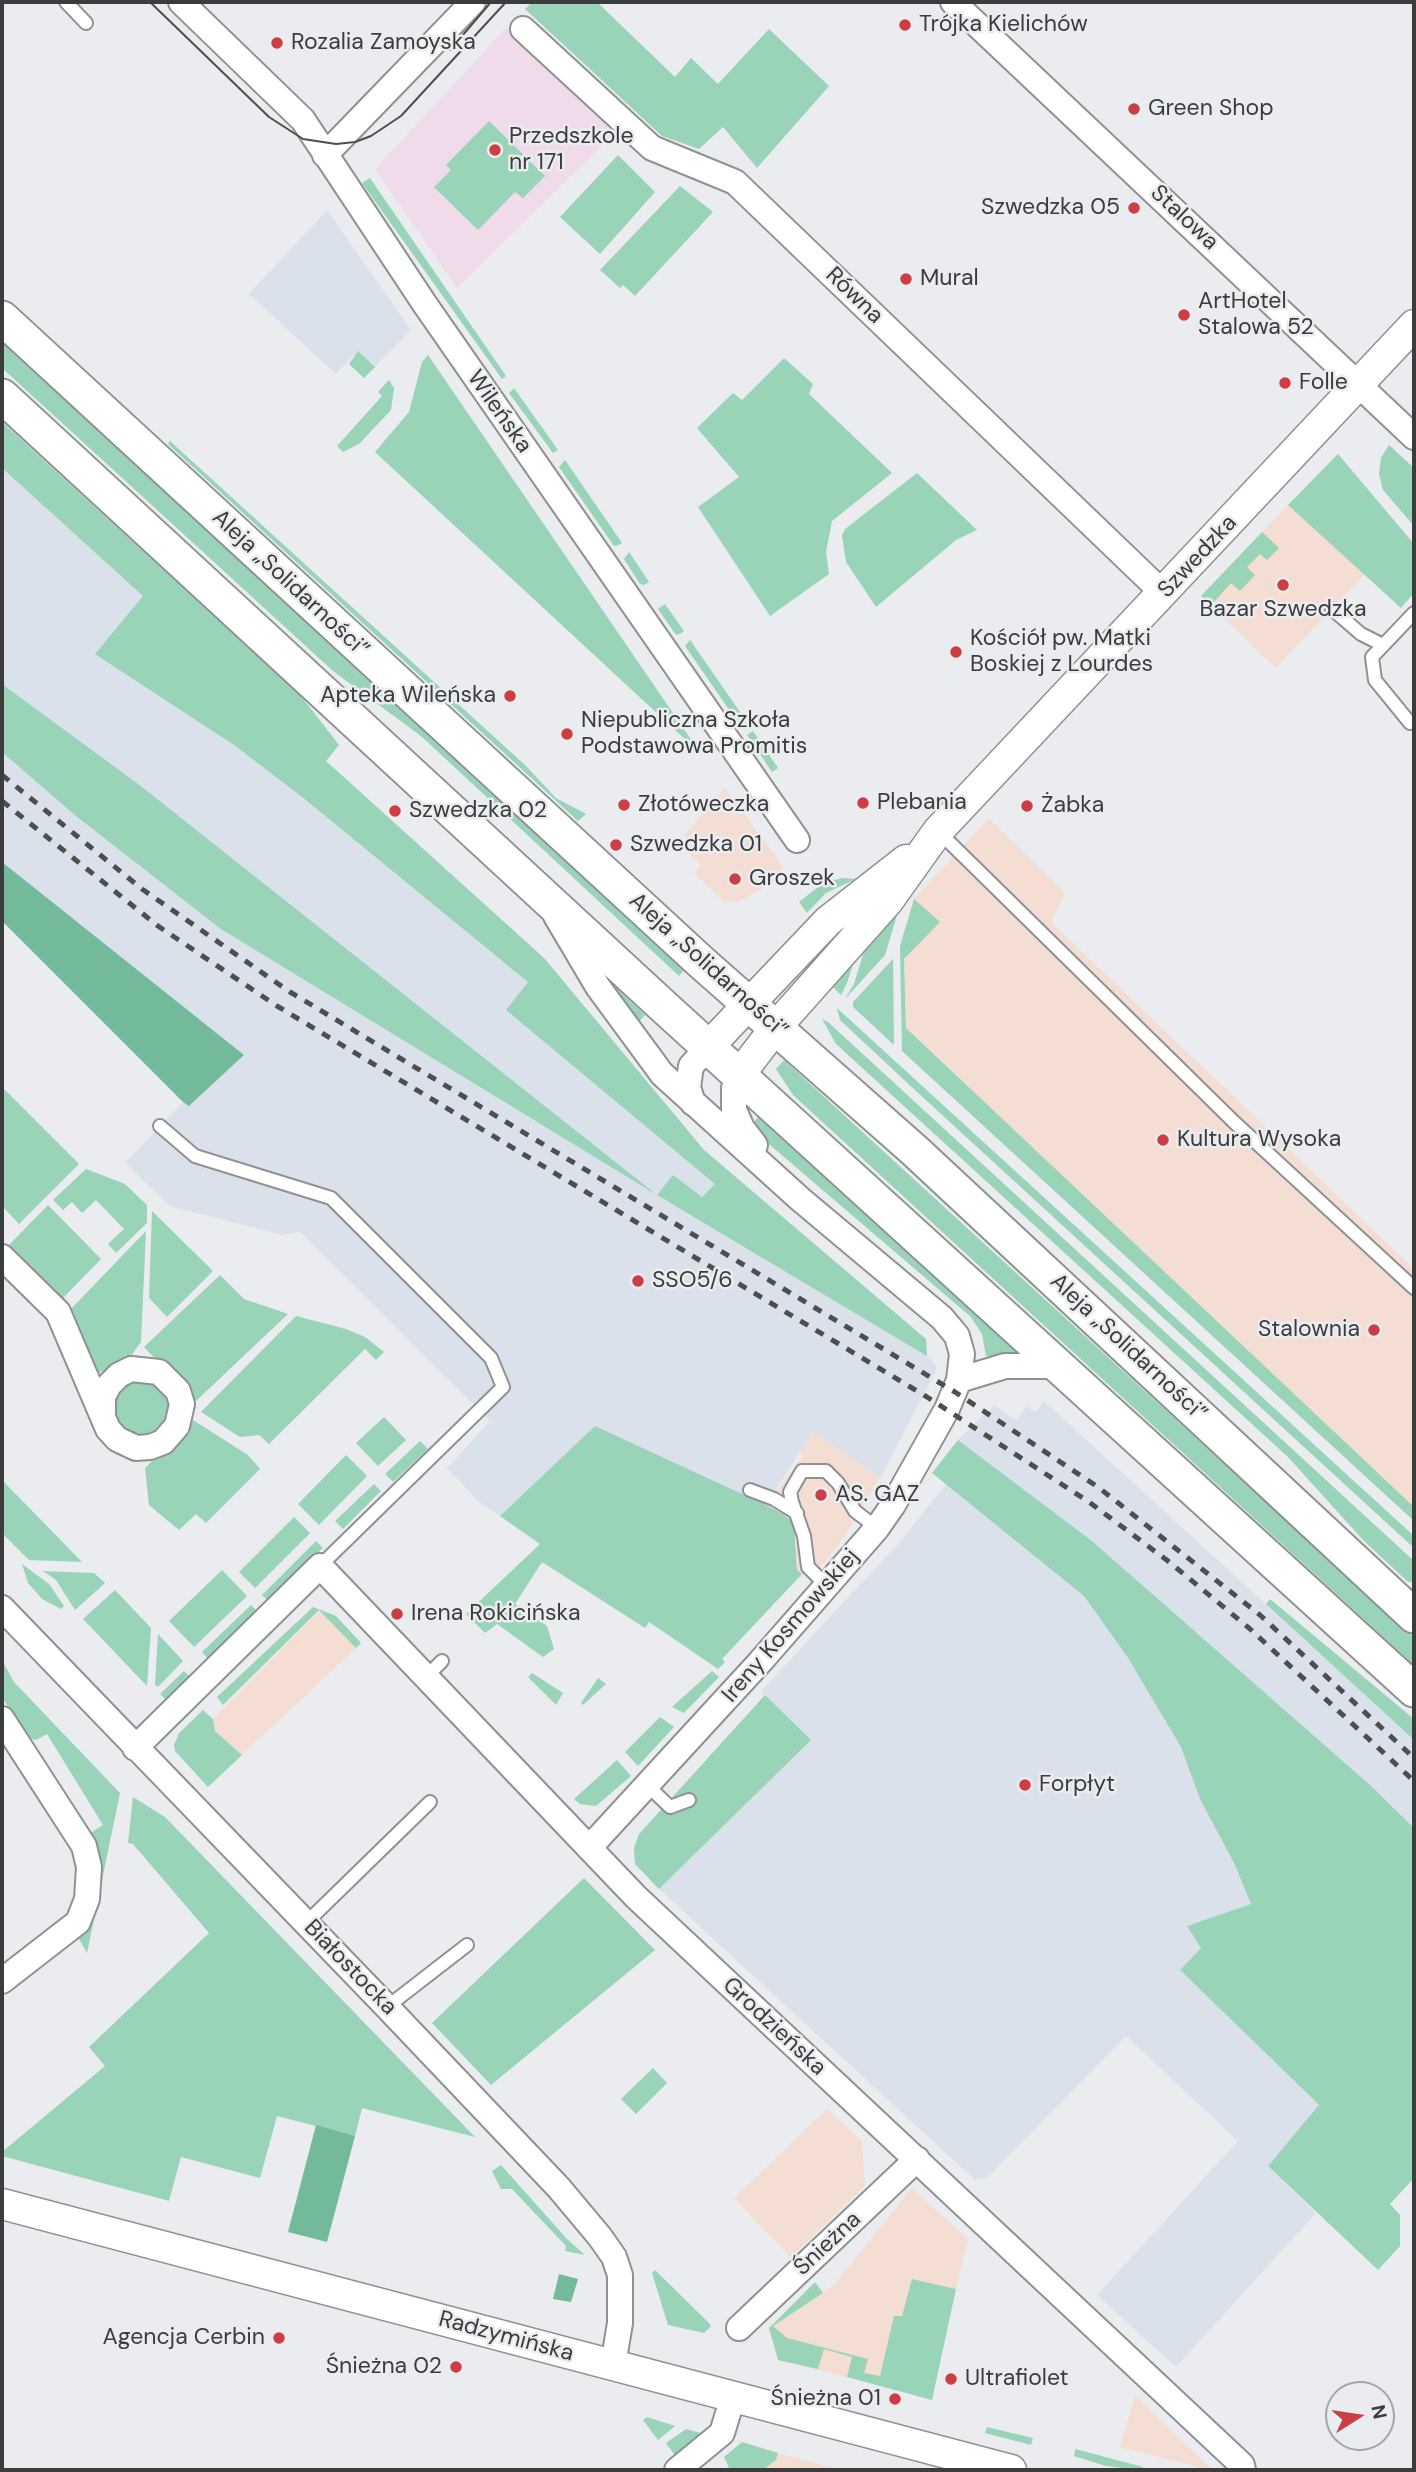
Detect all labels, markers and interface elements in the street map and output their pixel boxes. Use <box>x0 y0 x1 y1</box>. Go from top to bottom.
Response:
place label: Trójka Kielichów <box>919 11 1088 39</box>
marker: Trójka Kielichów <box>897 17 913 33</box>
place label: Rozalia Zamoyska <box>291 29 476 57</box>
marker: Rozalia Zamoyska <box>269 35 285 51</box>
place label: Green Shop <box>1148 95 1274 123</box>
marker: Green Shop <box>1126 101 1142 117</box>
place label: Przedszkole nr 171 <box>509 123 634 177</box>
marker: Przedszkole nr 171 <box>487 142 503 158</box>
street label: Stalowa <box>1144 180 1224 256</box>
place label: Szwedzka 05 <box>981 194 1120 222</box>
marker: Szwedzka 05 <box>1126 200 1142 216</box>
street label: Równa <box>819 262 889 330</box>
place label: Mural <box>920 265 979 293</box>
marker: Mural <box>898 271 914 287</box>
place label: ArtHotel Stalowa 52 <box>1198 288 1314 342</box>
marker: ArtHotel Stalowa 52 <box>1176 307 1192 323</box>
street label: Wileńska <box>461 365 537 459</box>
place label: Folle <box>1299 369 1348 397</box>
marker: Folle <box>1277 375 1293 391</box>
street label: Aleja „Solidarności” <box>206 504 374 664</box>
street label: Szwedzka <box>1153 510 1243 604</box>
marker: Bazar Szwedzka <box>1275 577 1291 593</box>
place label: Bazar Szwedzka <box>1199 596 1367 624</box>
place label: Kościół pw. Matki Boskiej z Lourdes <box>970 625 1153 679</box>
marker: Kościół pw. Matki Boskiej z Lourdes <box>948 644 964 660</box>
place label: Apteka Wileńska <box>320 682 496 710</box>
marker: Apteka Wileńska <box>502 688 518 704</box>
place label: Niepubliczna Szkoła Podstawowa Promitis <box>581 707 807 761</box>
marker: Niepubliczna Szkoła Podstawowa Promitis <box>559 726 575 742</box>
place label: Plebania <box>877 789 967 817</box>
place label: Złotóweczka <box>638 791 769 819</box>
place label: Żabka <box>1041 792 1104 820</box>
marker: Plebania <box>855 795 871 811</box>
place label: Szwedzka 02 <box>409 797 547 825</box>
marker: Złotóweczka <box>616 797 632 813</box>
marker: Żabka <box>1019 798 1035 814</box>
marker: Szwedzka 02 <box>387 803 403 819</box>
place label: Szwedzka 01 <box>630 831 762 859</box>
marker: Szwedzka 01 <box>608 837 624 853</box>
place label: Groszek <box>749 865 835 893</box>
marker: Groszek <box>727 871 743 887</box>
street label: Aleja „Solidarności” <box>623 887 793 1045</box>
place label: Kultura Wysoka <box>1177 1126 1341 1154</box>
marker: Kultura Wysoka <box>1155 1132 1171 1148</box>
place label: SSO5/6 <box>652 1267 733 1295</box>
street label: Aleja „Solidarności” <box>1044 1268 1212 1428</box>
marker: SSO5/6 <box>630 1273 646 1289</box>
place label: Stalownia <box>1258 1316 1360 1344</box>
marker: Stalownia <box>1366 1322 1382 1338</box>
place label: AS. GAZ <box>835 1481 919 1509</box>
marker: AS. GAZ <box>813 1487 829 1503</box>
street label: Ireny Kosmowskiej <box>717 1543 865 1709</box>
place label: Irena Rokicińska <box>411 1600 581 1628</box>
marker: Irena Rokicińska <box>389 1606 405 1622</box>
place label: Forpłyt <box>1039 1771 1115 1799</box>
marker: Forpłyt <box>1017 1777 1033 1793</box>
street label: Białostocka <box>298 1915 402 2021</box>
street label: Grodzieńska <box>717 1972 831 2082</box>
street label: Śnieżna <box>789 2206 867 2282</box>
street label: Radzymińska <box>436 2306 576 2368</box>
place label: Agencja Cerbin <box>103 2324 265 2352</box>
marker: Agencja Cerbin <box>271 2330 287 2346</box>
place label: Śnieżna 02 <box>326 2353 442 2381</box>
marker: Śnieżna 02 <box>448 2359 464 2375</box>
place label: Ultrafiolet <box>965 2365 1069 2393</box>
marker: Ultrafiolet <box>943 2371 959 2387</box>
north arrow <box>1325 2381 1395 2451</box>
place label: Śnieżna 01 <box>771 2385 881 2413</box>
marker: Śnieżna 01 <box>887 2391 903 2407</box>
text: N <box>1365 2403 1393 2421</box>

